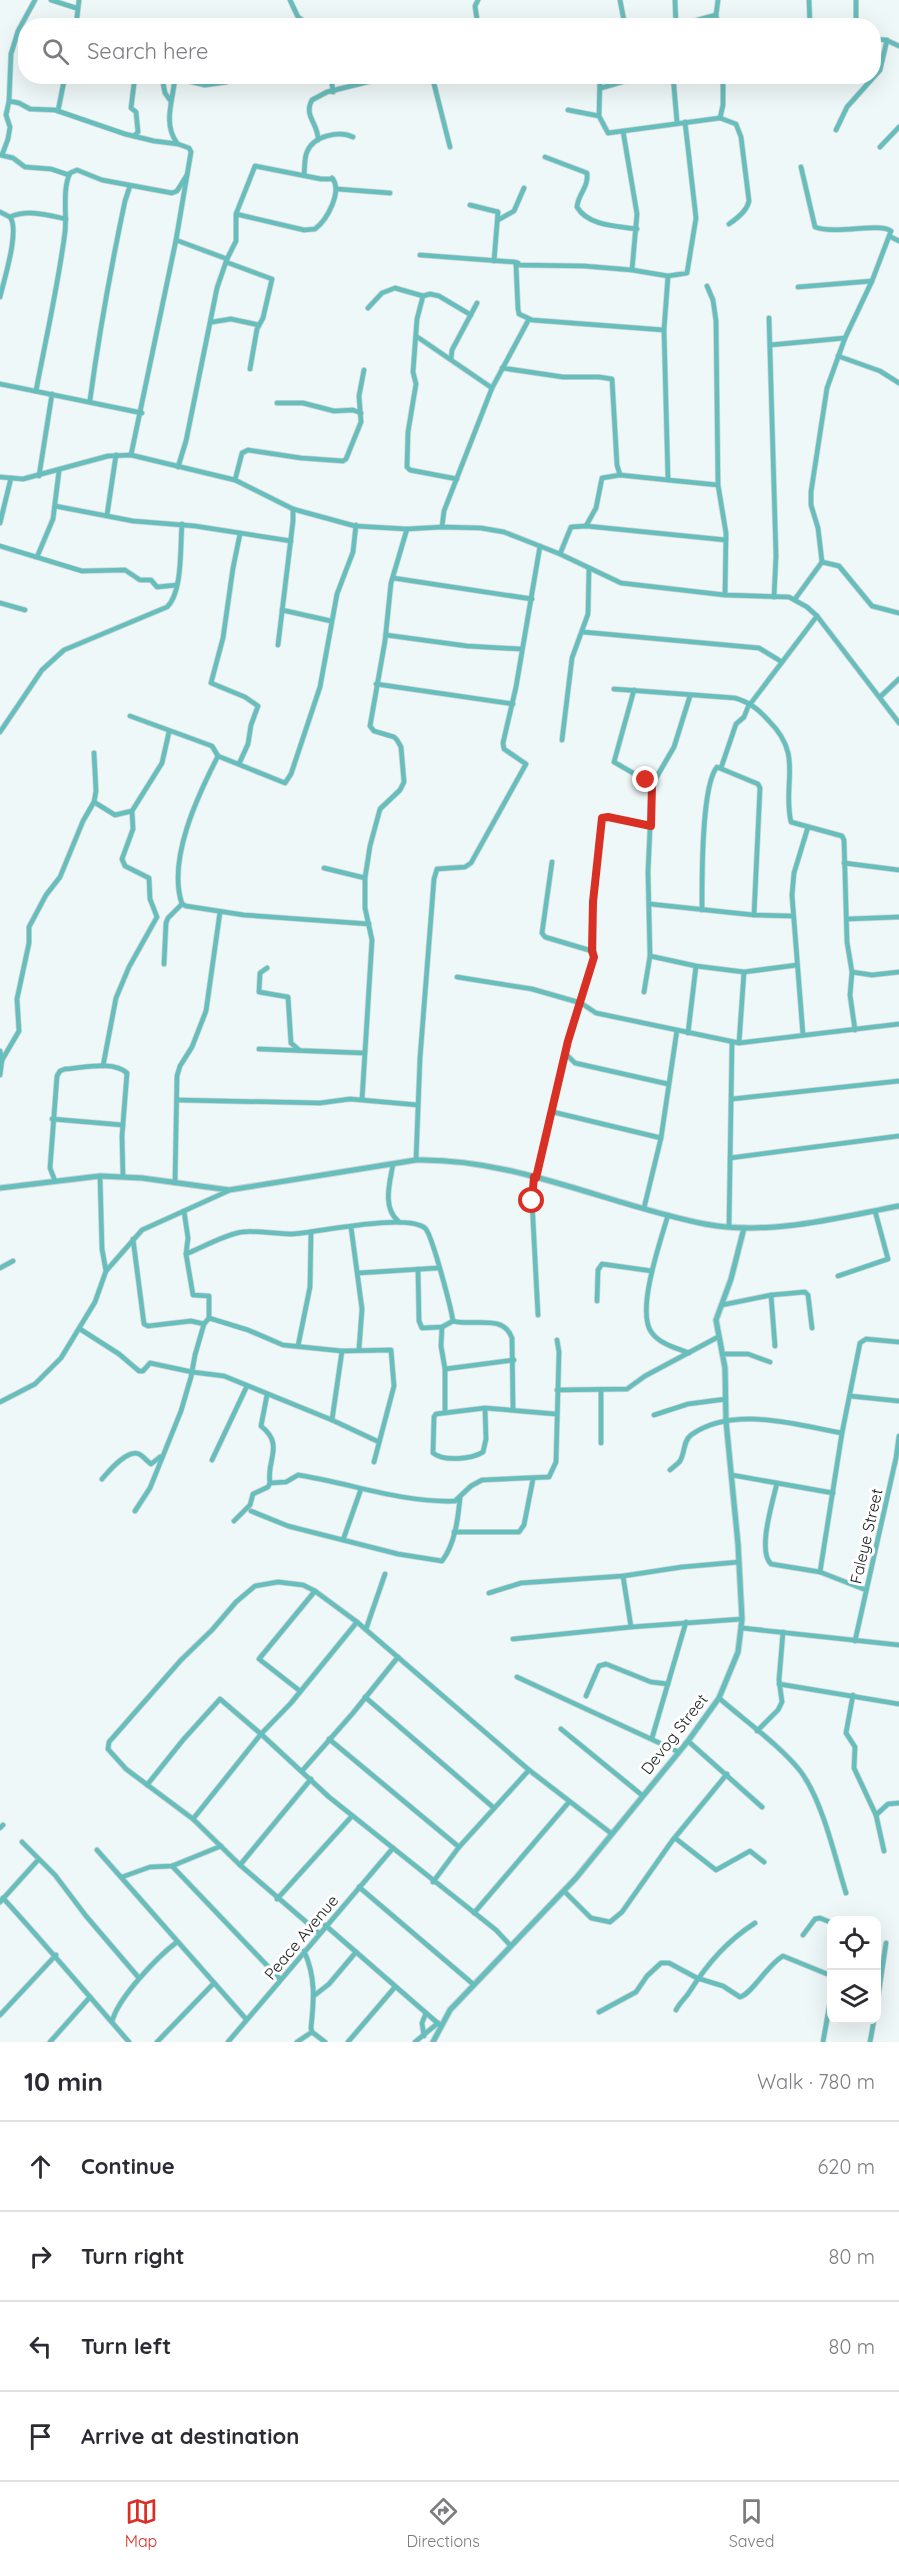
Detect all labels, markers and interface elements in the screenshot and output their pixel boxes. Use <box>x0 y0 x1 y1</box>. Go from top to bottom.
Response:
search box <box>18 18 881 84</box>
icon: search <box>39 35 72 68</box>
text: Search here <box>87 37 208 65</box>
route end <box>632 766 658 792</box>
route start <box>518 1187 544 1213</box>
street label: Faleye Street <box>845 1486 887 1586</box>
street label: Devog Street <box>636 1690 712 1778</box>
street label: Peace Avenue <box>260 1891 342 1983</box>
map controls <box>827 1916 881 2024</box>
button: locate <box>827 1916 881 1970</box>
button: layers <box>827 1970 881 2024</box>
text: 10 min <box>24 2065 103 2098</box>
text: Walk · 780 m <box>757 2069 875 2094</box>
icon: ahead <box>24 2150 57 2183</box>
text: Continue <box>81 2152 175 2180</box>
text: 620 m <box>818 2154 875 2179</box>
icon: right <box>24 2240 57 2273</box>
text: Turn right <box>81 2242 185 2270</box>
text: 80 m <box>829 2244 875 2269</box>
icon: left <box>24 2330 57 2363</box>
text: Turn left <box>81 2332 171 2360</box>
text: 80 m <box>829 2334 875 2359</box>
icon: arrive <box>24 2420 57 2453</box>
text: Arrive at destination <box>81 2422 299 2450</box>
tab: Map <box>125 2495 158 2551</box>
tab: Directions <box>407 2495 480 2551</box>
tab: Saved <box>729 2495 774 2551</box>

